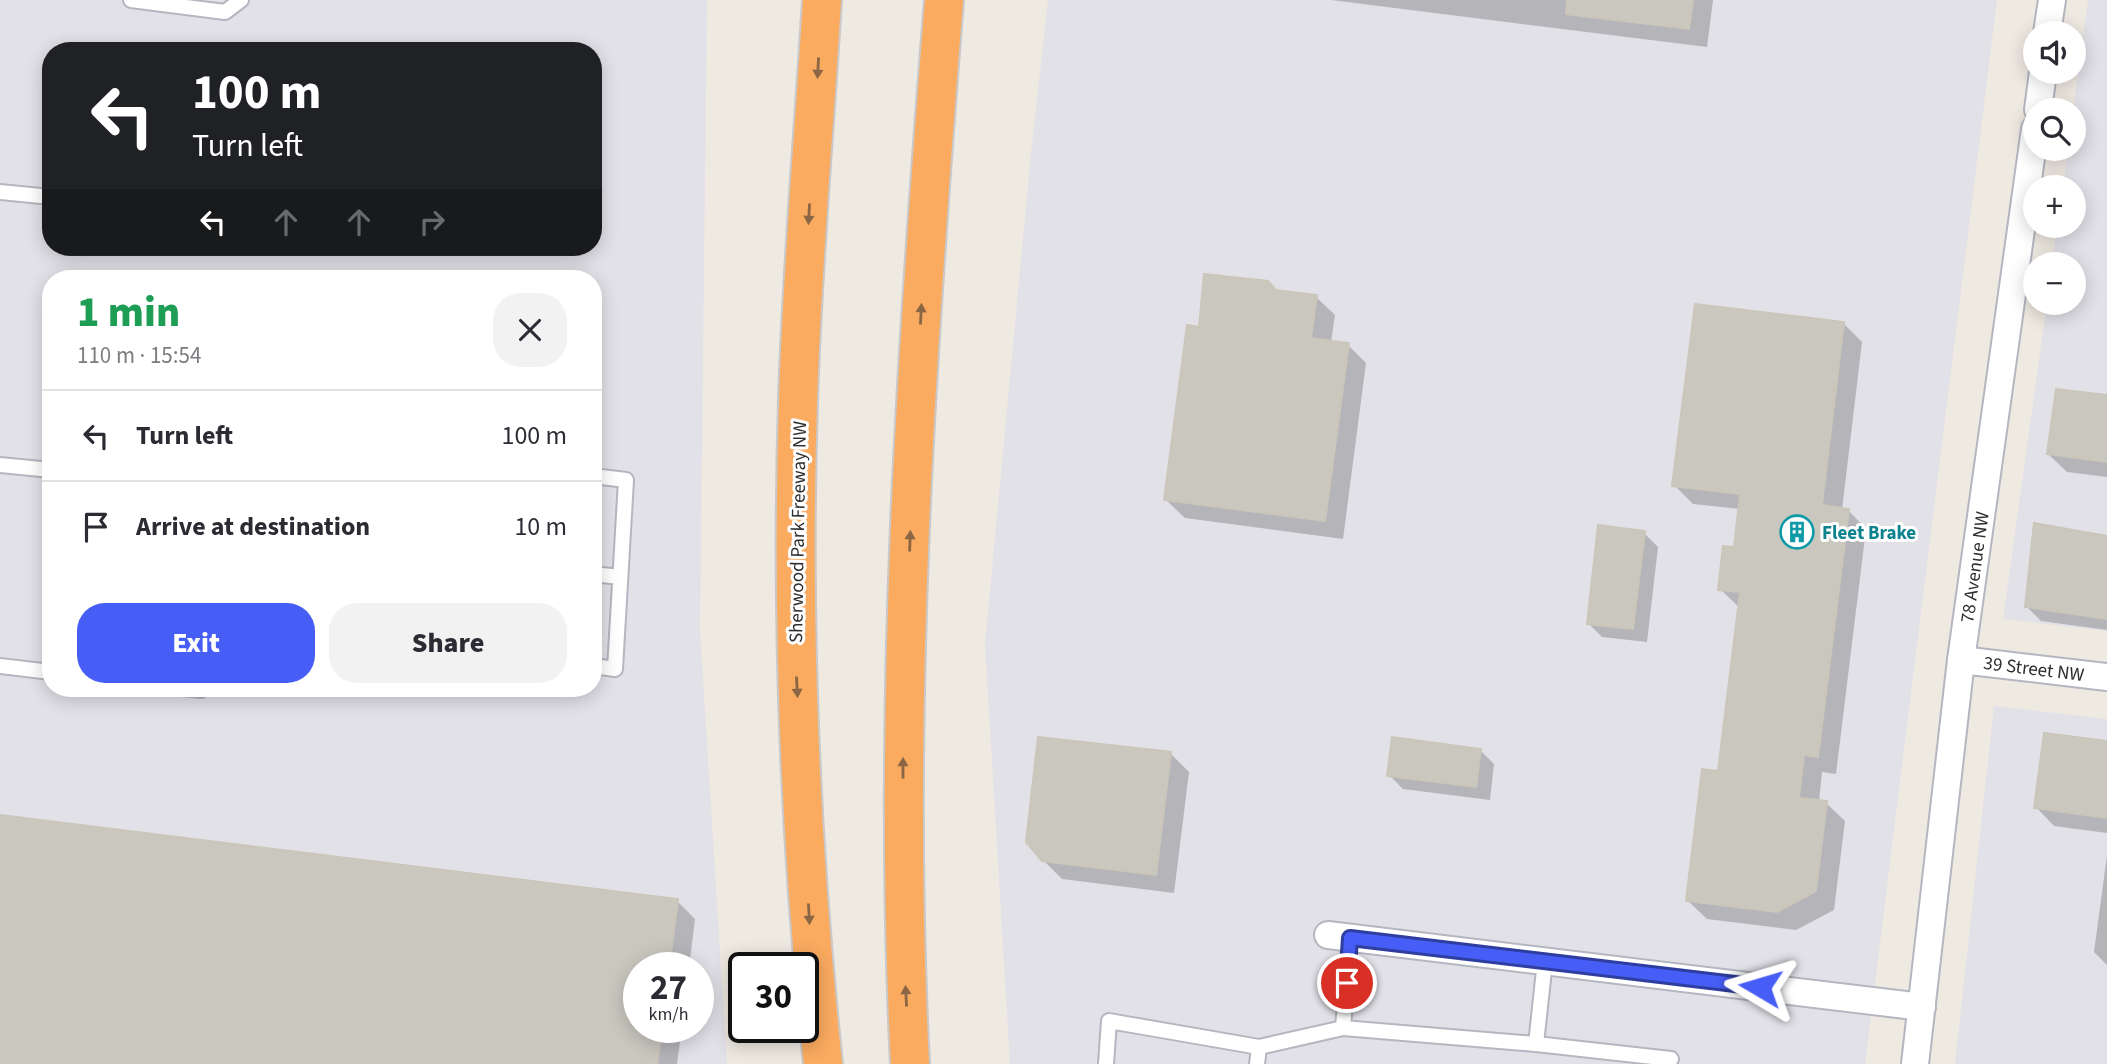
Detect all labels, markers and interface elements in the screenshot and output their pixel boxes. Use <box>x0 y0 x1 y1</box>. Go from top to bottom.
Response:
map controls <box>2023 21 2086 315</box>
button: sound <box>2023 21 2086 84</box>
one-way arrow <box>812 57 823 79</box>
text: 100 m <box>192 58 321 128</box>
icon: left <box>77 70 168 161</box>
button: search <box>2023 98 2086 161</box>
text: Turn left <box>192 123 303 169</box>
button: + <box>2023 175 2086 238</box>
icon: left <box>194 203 232 241</box>
icon: ahead <box>267 203 305 241</box>
icon: ahead <box>340 203 378 241</box>
icon: right <box>413 203 451 241</box>
one-way arrow <box>803 204 814 226</box>
button: − <box>2023 252 2086 315</box>
text: 1 min <box>77 283 180 343</box>
button: close <box>493 293 567 367</box>
one-way arrow <box>916 303 927 325</box>
text: 110 m · 15:54 <box>77 339 201 372</box>
icon: left <box>77 417 115 455</box>
text: Turn left <box>136 417 233 454</box>
text: 100 m <box>501 417 567 454</box>
street label: Sherwood Park Freeway NW <box>783 421 814 643</box>
icon: arrive <box>77 508 115 546</box>
text: Arrive at destination <box>136 508 370 545</box>
text: 10 m <box>514 508 567 545</box>
street label: 78 Avenue NW <box>1954 510 1997 625</box>
building icon: Fleet Brake <box>1778 513 1816 551</box>
place label: Fleet Brake <box>1822 520 1916 547</box>
one-way arrow <box>904 530 915 552</box>
button: Exit <box>77 603 315 683</box>
button: Share <box>329 603 567 683</box>
street label: 39 Street NW <box>1982 650 2086 689</box>
one-way arrow <box>792 676 803 698</box>
one-way arrow <box>897 757 909 779</box>
one-way arrow <box>804 903 815 925</box>
position arrow <box>1723 950 1797 1024</box>
speed limit sign: 30 <box>728 952 819 1043</box>
pin <box>1317 953 1377 1013</box>
text: 27 <box>650 963 687 1013</box>
icon: arrive <box>1328 964 1366 1002</box>
one-way arrow <box>901 985 912 1007</box>
text: km/h <box>649 1002 688 1027</box>

